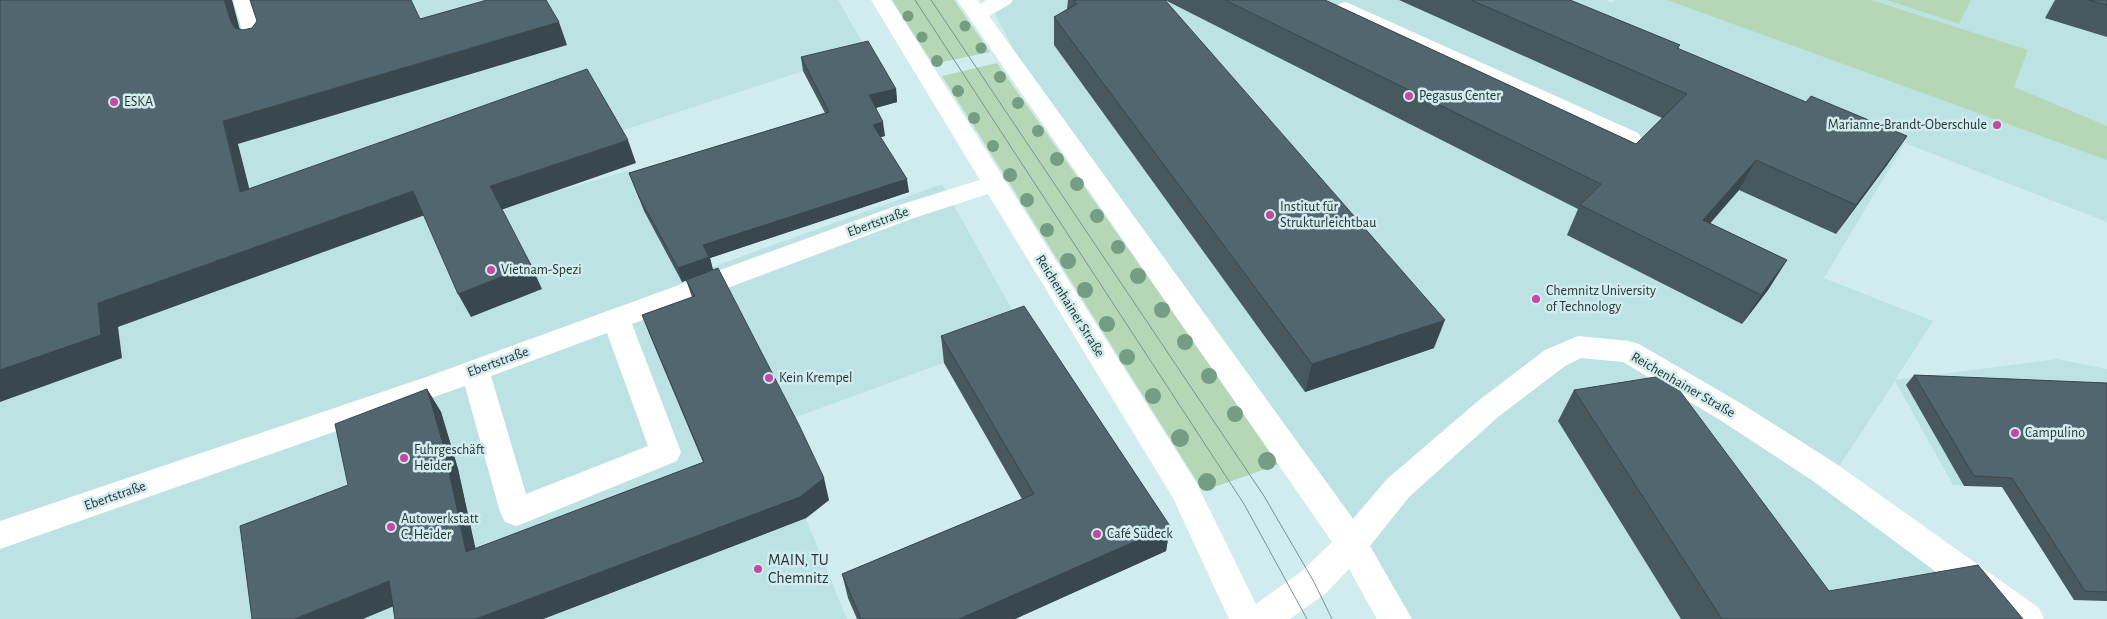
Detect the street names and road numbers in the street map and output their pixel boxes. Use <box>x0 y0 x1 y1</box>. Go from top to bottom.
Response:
street label: Ebertstraße <box>845 204 911 240</box>
street label: Reichenhainer Straße <box>1033 253 1107 359</box>
street label: Ebertstraße <box>465 344 531 380</box>
street label: Reichenhainer Straße <box>1629 350 1737 420</box>
street label: Ebertstraße <box>82 479 148 513</box>

